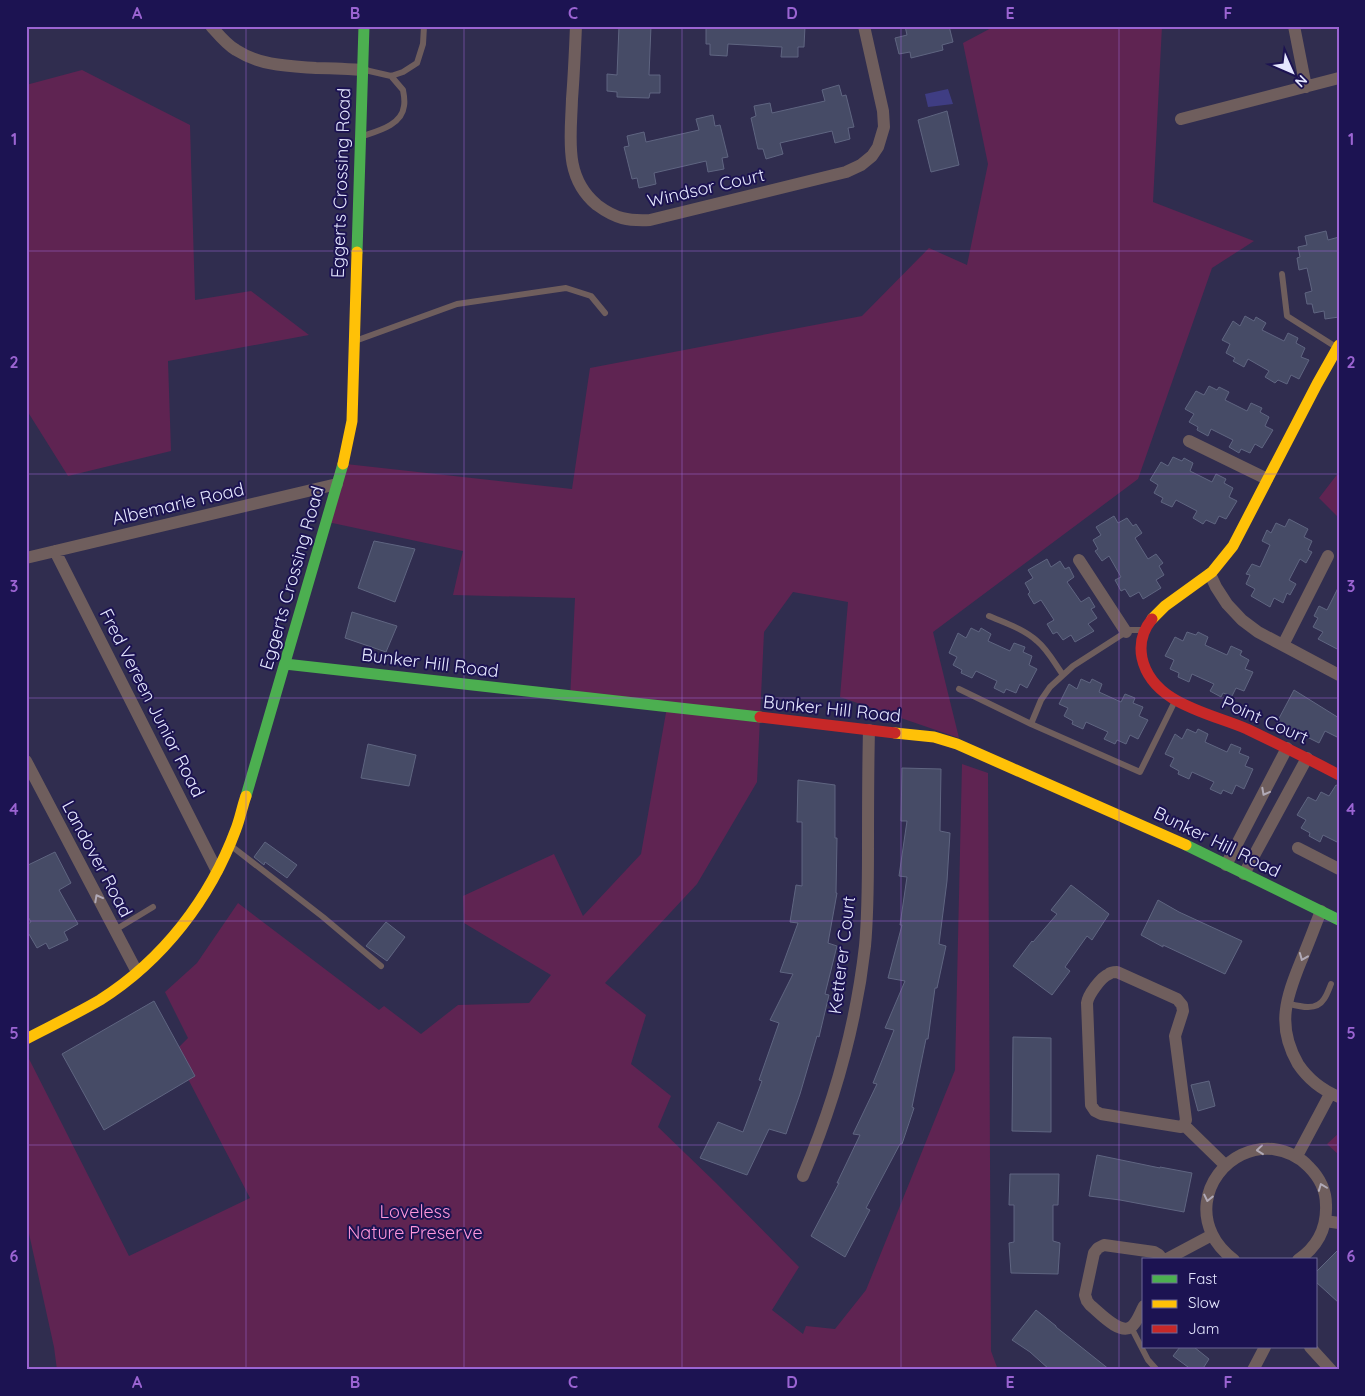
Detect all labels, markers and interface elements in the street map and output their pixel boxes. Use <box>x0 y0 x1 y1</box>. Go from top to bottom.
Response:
text: A <box>132 3 143 23</box>
text: B <box>350 3 360 23</box>
text: C <box>568 3 578 23</box>
text: D <box>786 3 798 23</box>
text: E <box>1005 3 1015 23</box>
text: F <box>1224 3 1233 23</box>
north arrow <box>1268 48 1318 98</box>
text: N <box>1291 71 1311 91</box>
street label: Eggerts Crossing Road <box>326 88 355 278</box>
text: 1 <box>11 129 17 149</box>
text: 1 <box>1348 129 1354 149</box>
street label: Windsor Court <box>645 163 767 212</box>
text: 2 <box>9 352 19 372</box>
text: 2 <box>1346 352 1356 372</box>
street label: Albemarle Road <box>110 477 246 530</box>
street label: Eggerts Crossing Road <box>254 483 329 672</box>
text: 3 <box>10 576 18 596</box>
text: 3 <box>1347 576 1355 596</box>
street label: Fred Vereen Junior Road <box>95 605 210 801</box>
street label: Bunker Hill Road <box>360 643 500 682</box>
street label: Bunker Hill Road <box>762 690 902 727</box>
street label: Point Court <box>1218 690 1312 749</box>
one-way arrow <box>1261 786 1271 795</box>
street label: Landover Road <box>57 797 138 921</box>
text: 4 <box>9 799 19 819</box>
text: 4 <box>1346 799 1356 819</box>
street label: Bunker Hill Road <box>1150 801 1284 882</box>
one-way arrow <box>94 895 104 904</box>
street label: Ketterer Court <box>823 895 860 1015</box>
one-way arrow <box>1299 952 1309 961</box>
text: 5 <box>9 1023 19 1043</box>
text: 5 <box>1346 1023 1356 1043</box>
one-way arrow <box>1255 1144 1263 1155</box>
one-way arrow <box>1318 1183 1328 1192</box>
one-way arrow <box>1203 1193 1214 1202</box>
park label: Loveless Nature Preserve <box>347 1200 483 1244</box>
text: 6 <box>10 1246 19 1266</box>
text: 6 <box>1347 1246 1356 1266</box>
legend <box>1142 1258 1318 1348</box>
text: Fast <box>1188 1269 1217 1288</box>
text: Slow <box>1188 1293 1220 1312</box>
text: Jam <box>1188 1319 1219 1338</box>
text: A <box>132 1372 143 1392</box>
text: B <box>350 1372 360 1392</box>
text: C <box>568 1372 578 1392</box>
text: D <box>786 1372 798 1392</box>
text: E <box>1005 1372 1015 1392</box>
text: F <box>1224 1372 1233 1392</box>

